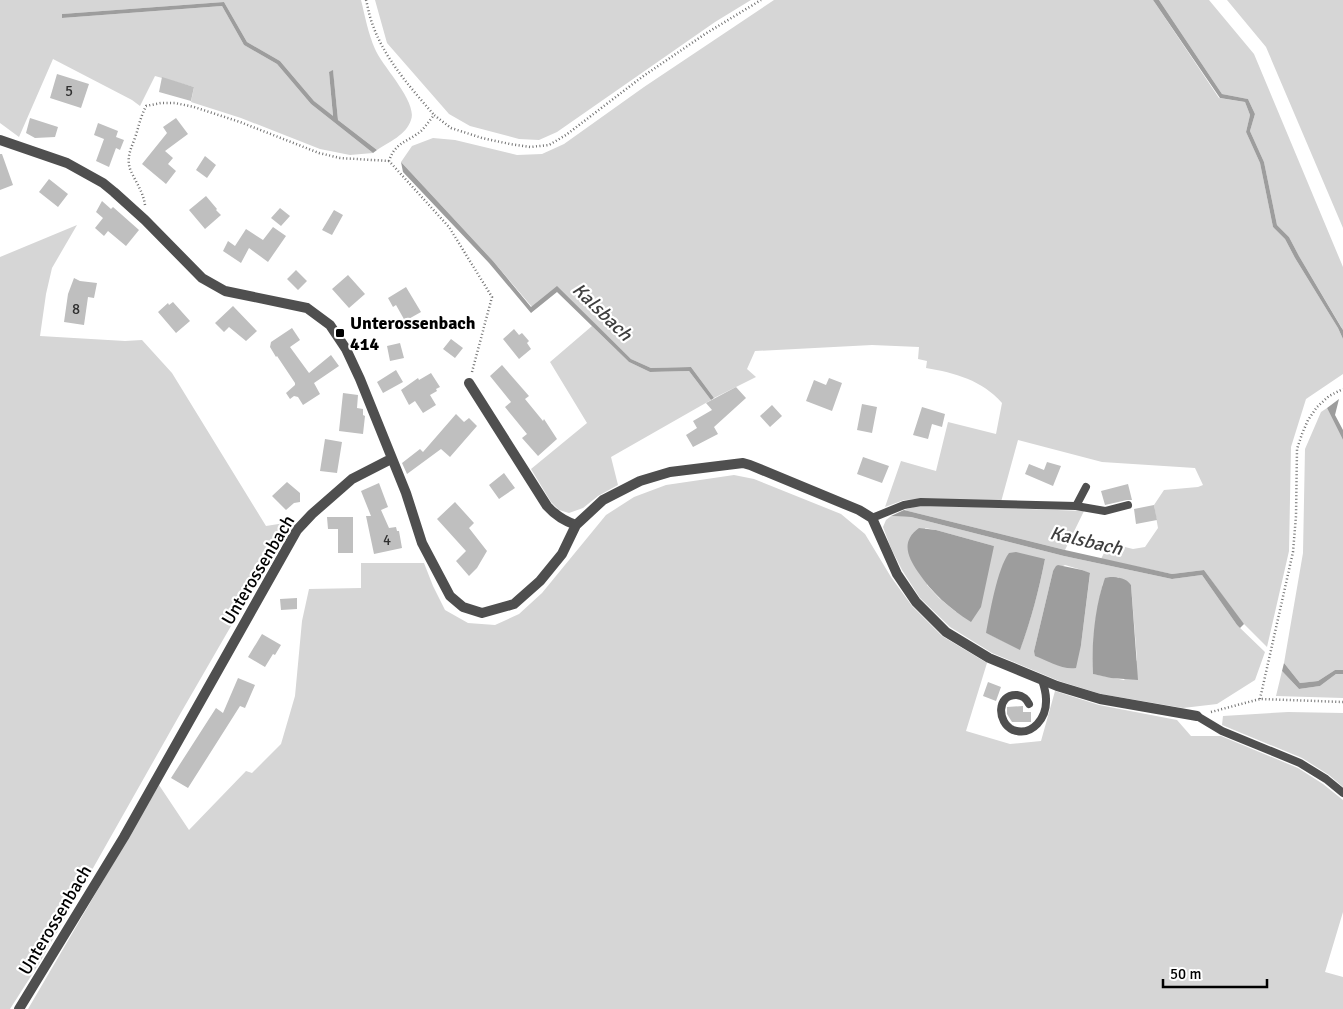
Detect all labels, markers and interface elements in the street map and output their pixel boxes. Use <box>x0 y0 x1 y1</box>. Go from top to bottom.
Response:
house number: 5 <box>65 82 73 100</box>
water label: Kalsbach <box>567 278 637 347</box>
house number: 8 <box>72 300 80 318</box>
place label: Unterossenbach 414 <box>350 312 476 355</box>
marker: Unterossenbach 414 <box>334 327 346 339</box>
street label: Unterossenbach <box>217 511 299 629</box>
water label: Kalsbach <box>1047 521 1125 561</box>
house number: 4 <box>383 531 391 549</box>
street label: Unterossenbach <box>14 861 96 979</box>
scale bar <box>1163 956 1267 988</box>
text: 50 m <box>1170 965 1201 983</box>

